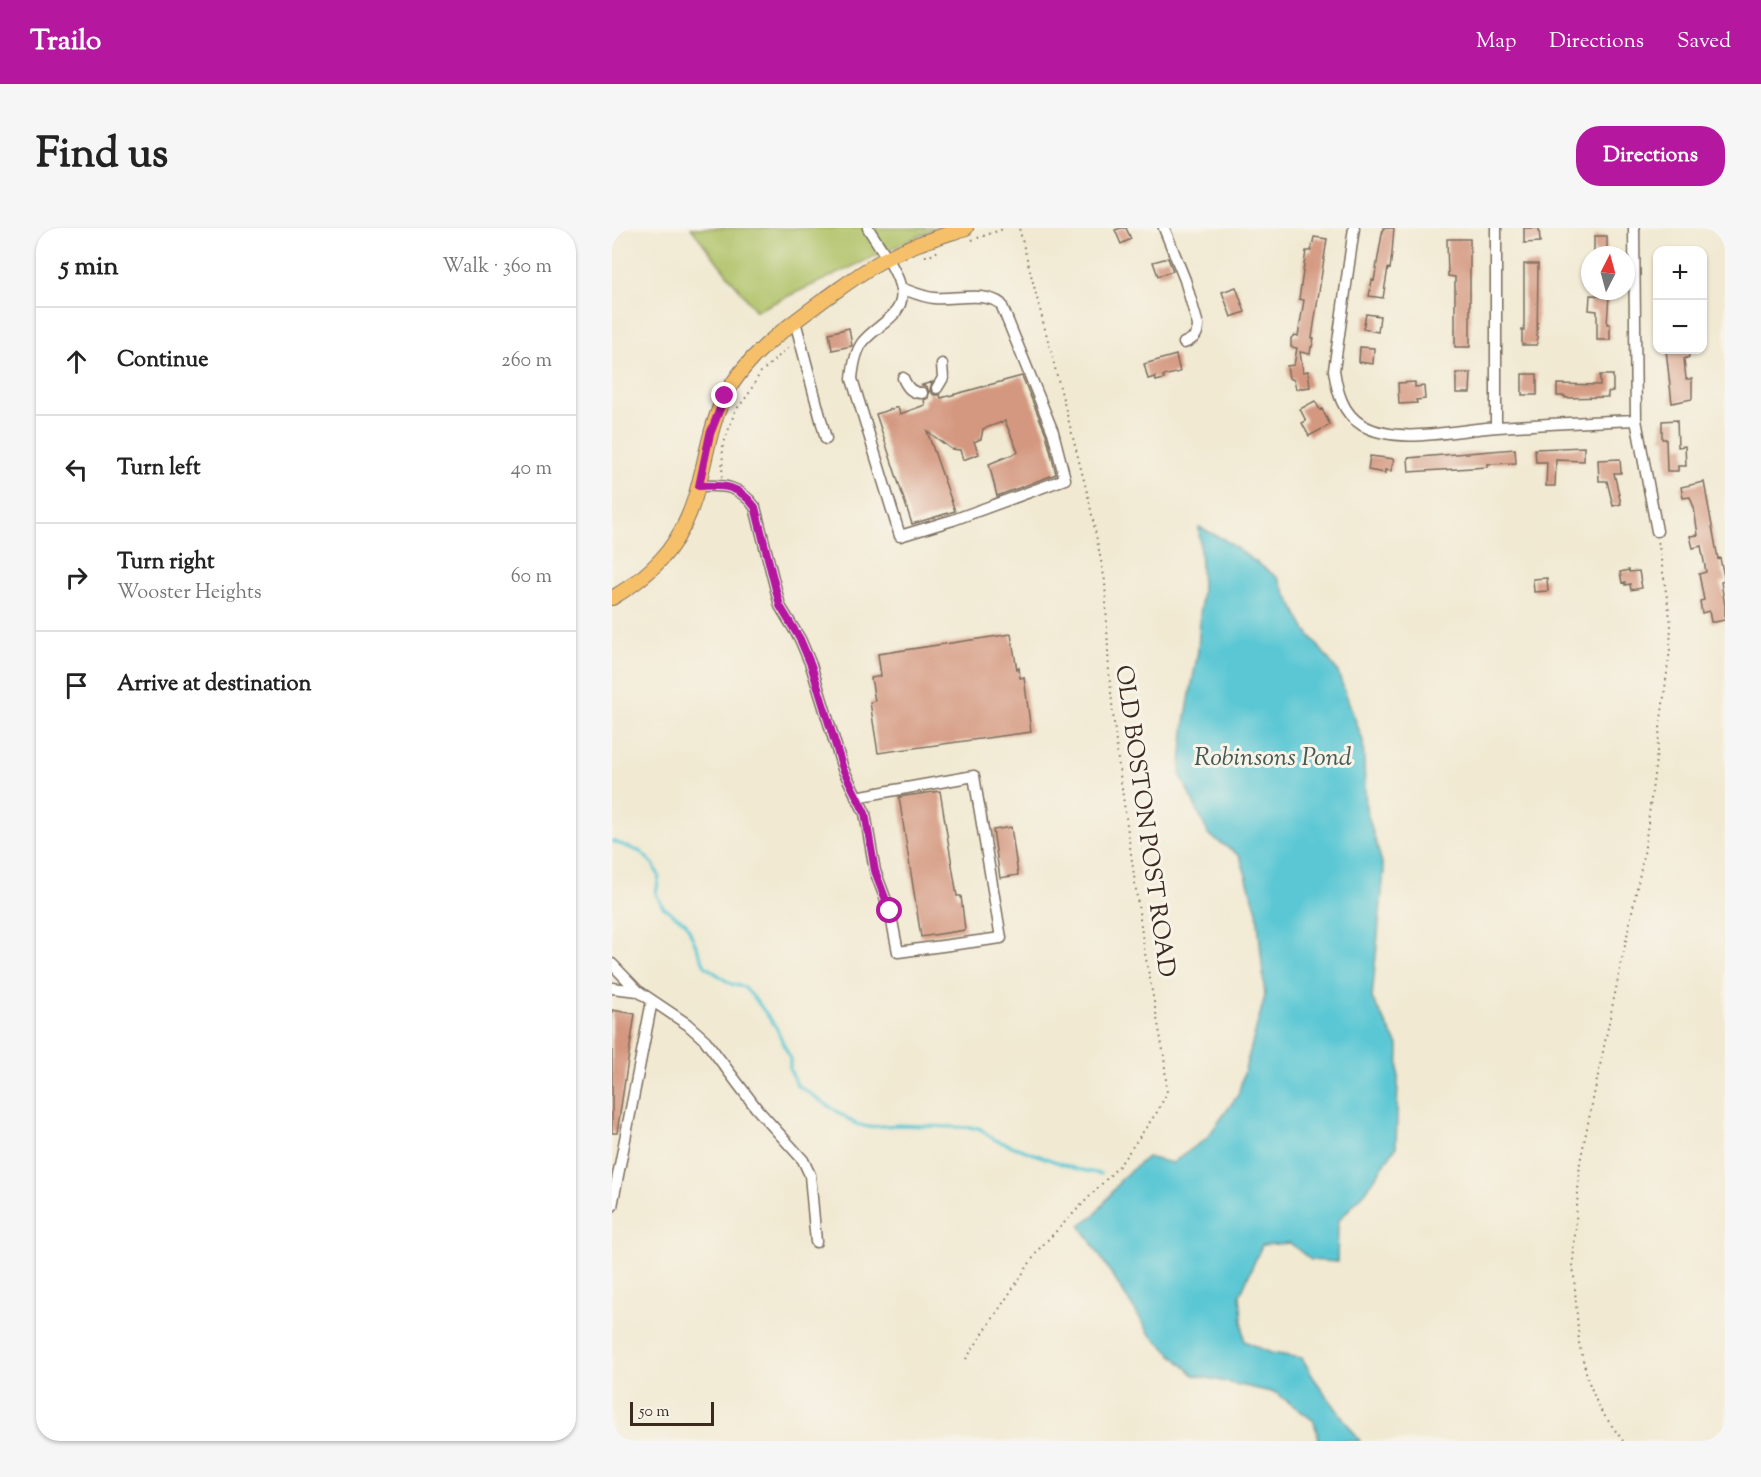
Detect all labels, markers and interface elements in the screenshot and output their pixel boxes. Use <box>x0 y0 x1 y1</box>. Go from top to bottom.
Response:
text: Trailo <box>30 22 101 62</box>
text: Map <box>1476 27 1516 57</box>
text: Directions <box>1549 27 1644 57</box>
text: Saved <box>1677 27 1731 57</box>
text: Find us <box>36 126 168 186</box>
button: Directions <box>1576 126 1725 186</box>
north arrow <box>1581 246 1635 300</box>
map controls <box>1653 246 1707 354</box>
button: + <box>1653 246 1707 300</box>
text: 5 min <box>60 249 119 286</box>
text: Walk · 360 m <box>442 253 552 282</box>
button: − <box>1653 300 1707 354</box>
icon: ahead <box>60 345 93 378</box>
text: Continue <box>117 345 208 377</box>
text: 260 m <box>501 347 552 376</box>
route end <box>711 382 737 408</box>
icon: left <box>60 453 93 486</box>
text: Turn left <box>117 453 200 485</box>
text: 40 m <box>511 455 552 484</box>
text: Turn right <box>117 547 214 579</box>
icon: right <box>60 561 93 594</box>
text: 60 m <box>511 563 552 592</box>
text: Wooster Heights <box>117 579 262 608</box>
street label: OLD BOSTON POST ROAD <box>1105 663 1183 980</box>
icon: arrive <box>60 669 93 702</box>
text: Arrive at destination <box>117 669 312 701</box>
water label: Robinsons Pond <box>1194 740 1352 777</box>
route start <box>876 897 902 923</box>
scale bar <box>630 1399 714 1426</box>
text: 50 m <box>639 1401 670 1424</box>

